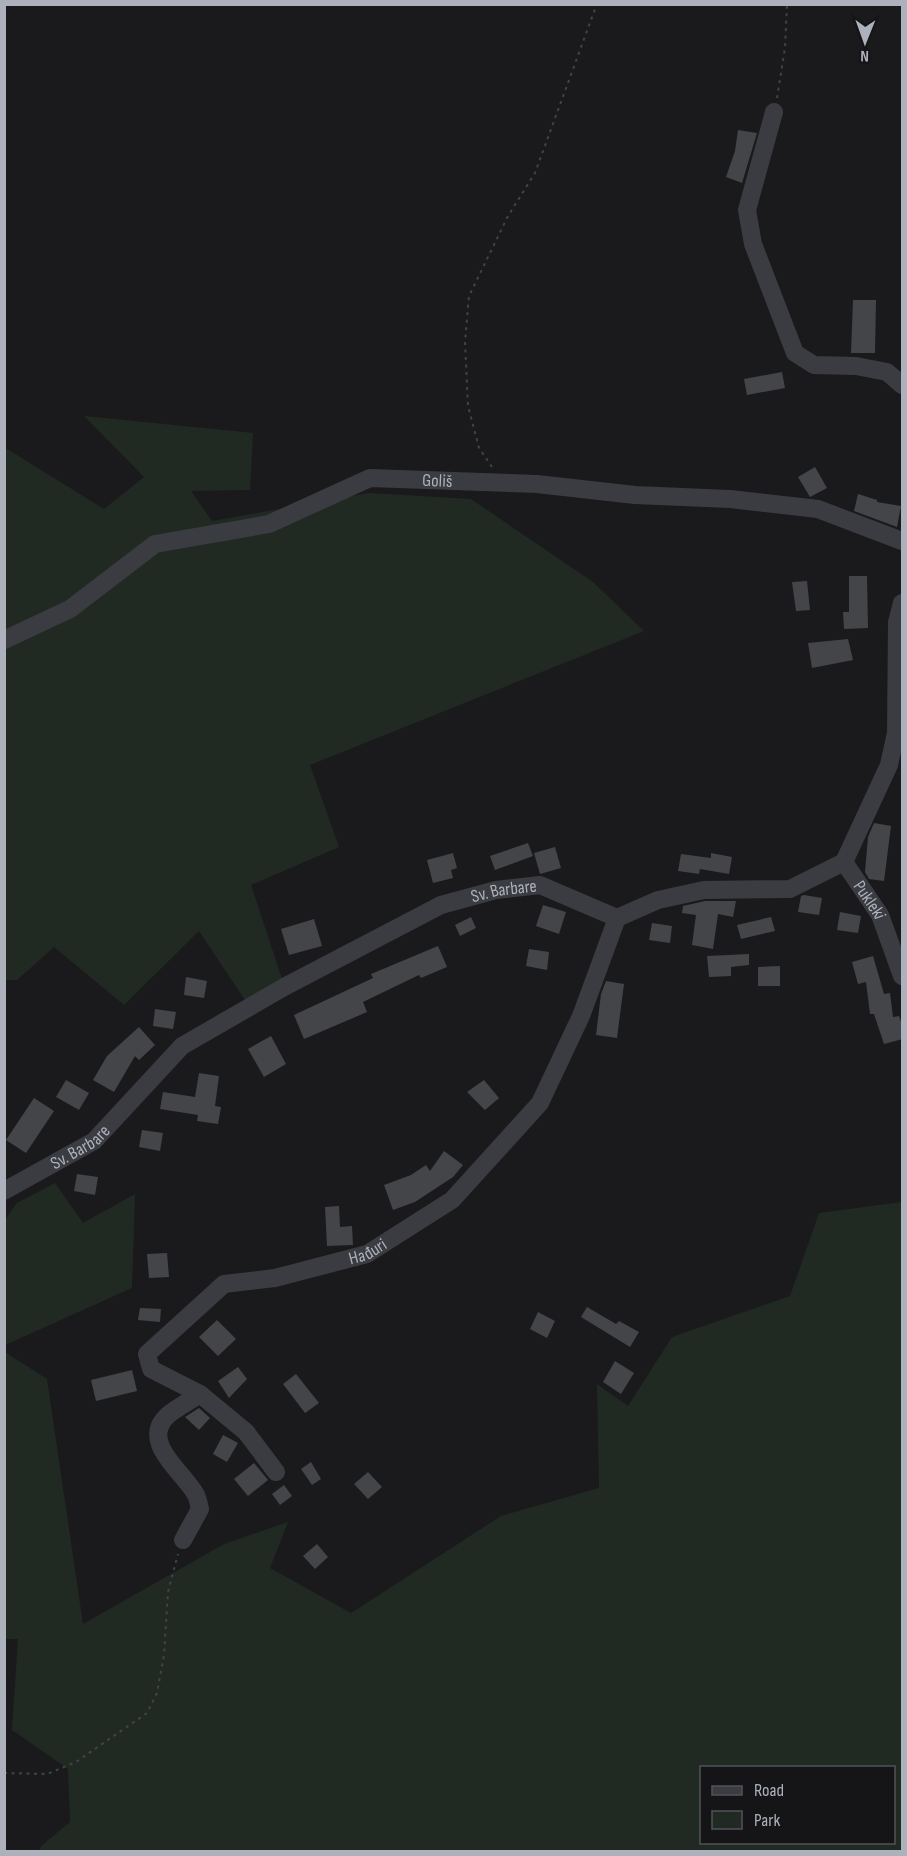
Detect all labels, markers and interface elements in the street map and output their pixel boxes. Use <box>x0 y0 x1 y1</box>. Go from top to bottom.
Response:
north arrow <box>835 12 895 72</box>
text: N <box>860 46 869 65</box>
street label: Goliš <box>422 469 453 491</box>
street label: Sv. Barbare <box>468 875 538 907</box>
street label: Pukleki <box>849 876 891 922</box>
street label: Sv. Barbare <box>47 1120 114 1174</box>
street label: Hađuri <box>346 1234 390 1269</box>
legend <box>700 1766 895 1844</box>
text: Road <box>754 1780 784 1801</box>
text: Park <box>754 1810 780 1831</box>

